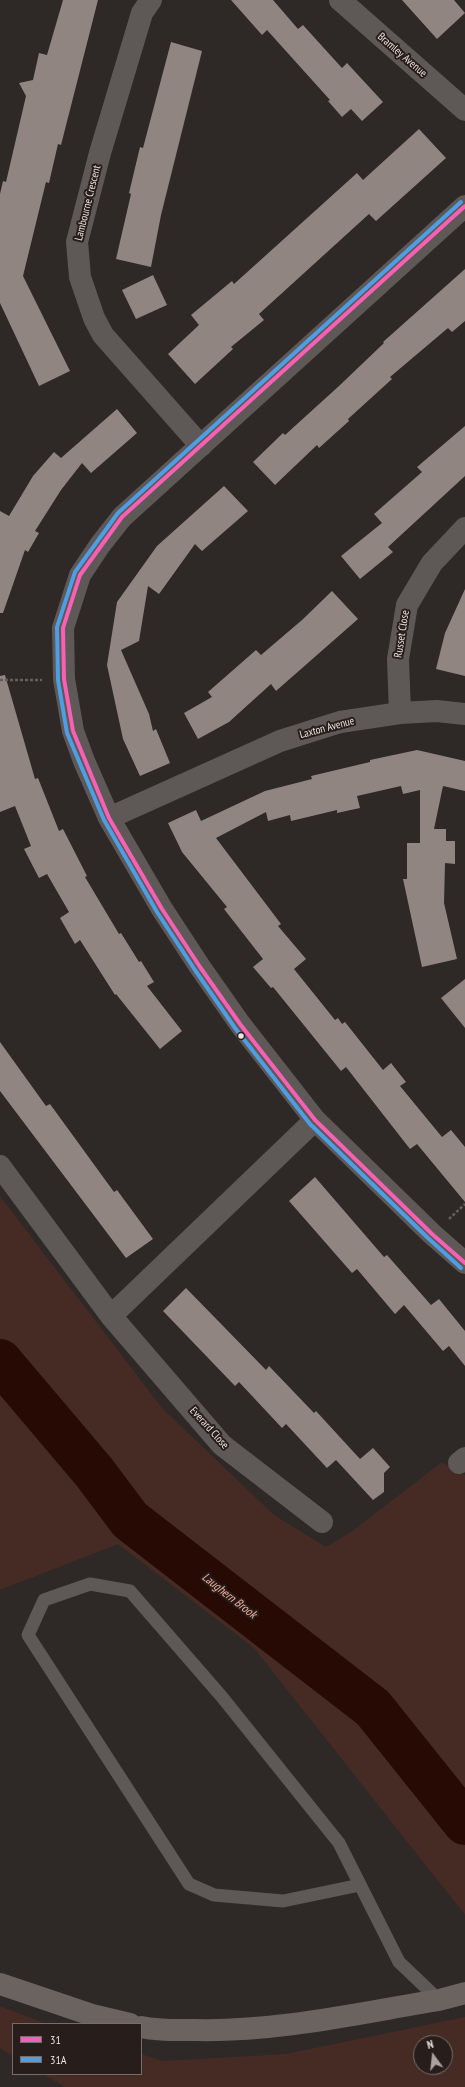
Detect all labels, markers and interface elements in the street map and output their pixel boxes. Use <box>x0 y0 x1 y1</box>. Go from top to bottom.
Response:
street label: Bramley Avenue <box>375 30 429 80</box>
street label: Lambourne Crescent <box>72 164 104 242</box>
street label: Russet Close <box>392 609 412 659</box>
street label: Laxton Avenue <box>298 714 356 742</box>
unlabelled marker <box>236 1031 246 1041</box>
street label: Everard Close <box>187 1404 231 1452</box>
water label: Laughern Brook <box>199 1570 259 1622</box>
legend <box>12 2023 142 2075</box>
text: 31 <box>50 2032 61 2047</box>
north arrow <box>413 2035 453 2075</box>
text: N <box>425 2037 435 2052</box>
text: 31A <box>50 2052 66 2067</box>

